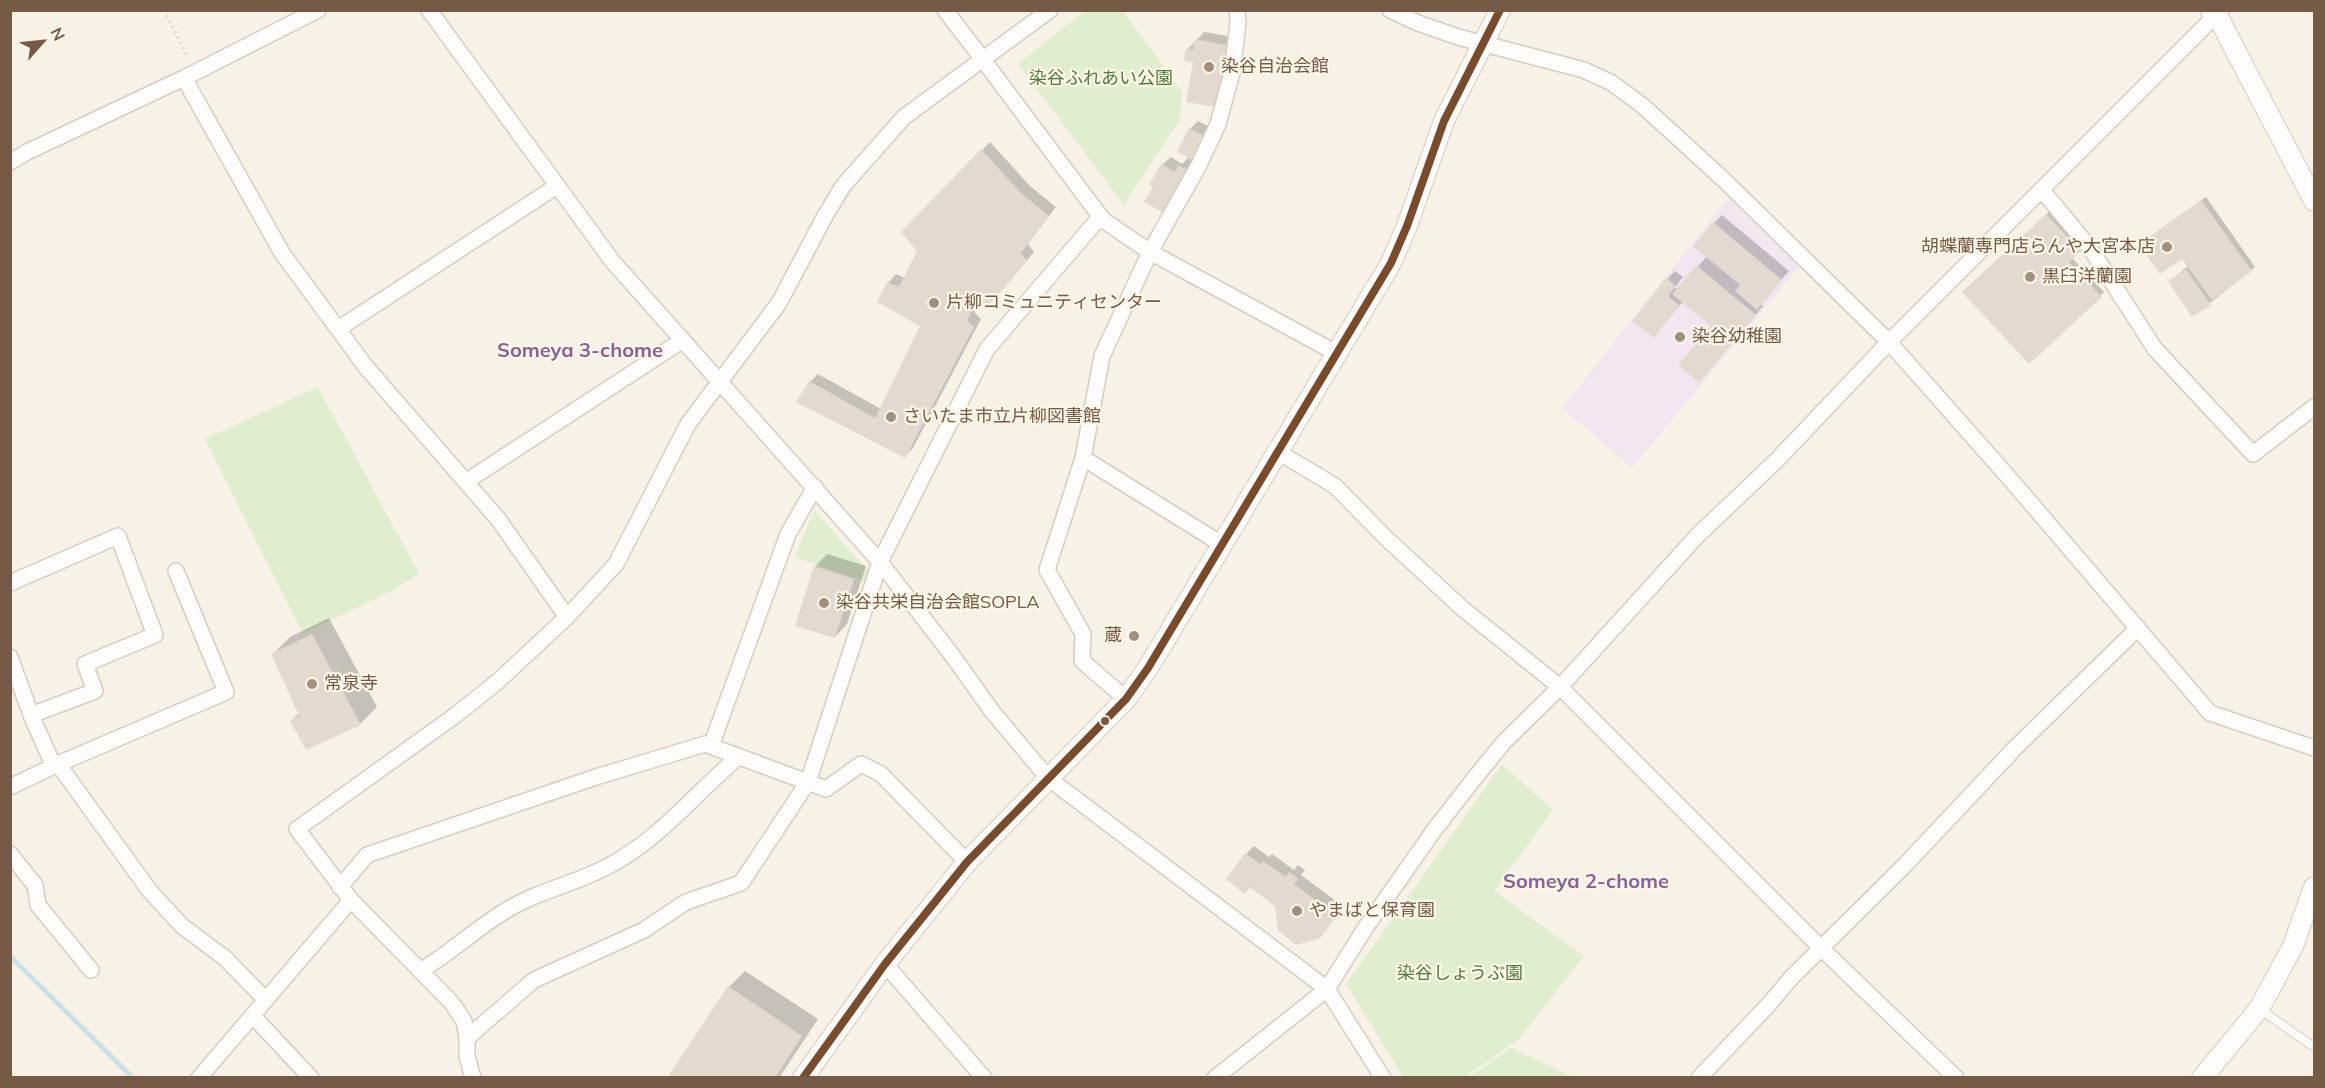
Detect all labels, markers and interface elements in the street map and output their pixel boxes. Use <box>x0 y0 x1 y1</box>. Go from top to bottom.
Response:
north arrow <box>12 12 72 72</box>
text: N <box>46 24 70 44</box>
place label: 染谷自治会館 <box>1221 56 1329 78</box>
marker: 染谷自治会館 <box>1202 60 1216 74</box>
park label: 染谷ふれあい公園 <box>1029 68 1173 90</box>
place label: 胡蝶蘭専門店らんや大宮本店 <box>1921 236 2155 258</box>
marker: 胡蝶蘭専門店らんや大宮本店 <box>2160 240 2174 254</box>
place label: 黒臼洋蘭園 <box>2042 266 2132 288</box>
marker: 黒臼洋蘭園 <box>2023 270 2037 284</box>
place label: 片柳コミュニティセンター <box>946 292 1162 314</box>
marker: 片柳コミュニティセンター <box>927 296 941 310</box>
place label: 染谷幼稚園 <box>1692 326 1782 348</box>
marker: 染谷幼稚園 <box>1673 330 1687 344</box>
district label: Someya 3-chome <box>497 339 663 363</box>
place label: さいたま市立片柳図書館 <box>903 406 1101 428</box>
marker: さいたま市立片柳図書館 <box>884 410 898 424</box>
place label: 染谷共栄自治会館SOPLA <box>836 592 1040 614</box>
marker: 染谷共栄自治会館SOPLA <box>817 596 831 610</box>
place label: 蔵 <box>1104 625 1122 647</box>
marker: 蔵 <box>1127 629 1141 643</box>
place label: 常泉寺 <box>324 673 378 695</box>
marker: 常泉寺 <box>305 677 319 691</box>
unlabelled marker <box>1099 715 1111 727</box>
district label: Someya 2-chome <box>1503 870 1669 894</box>
place label: やまばと保育園 <box>1309 900 1435 922</box>
marker: やまばと保育園 <box>1290 904 1304 918</box>
park label: 染谷しょうぶ園 <box>1397 963 1523 985</box>

